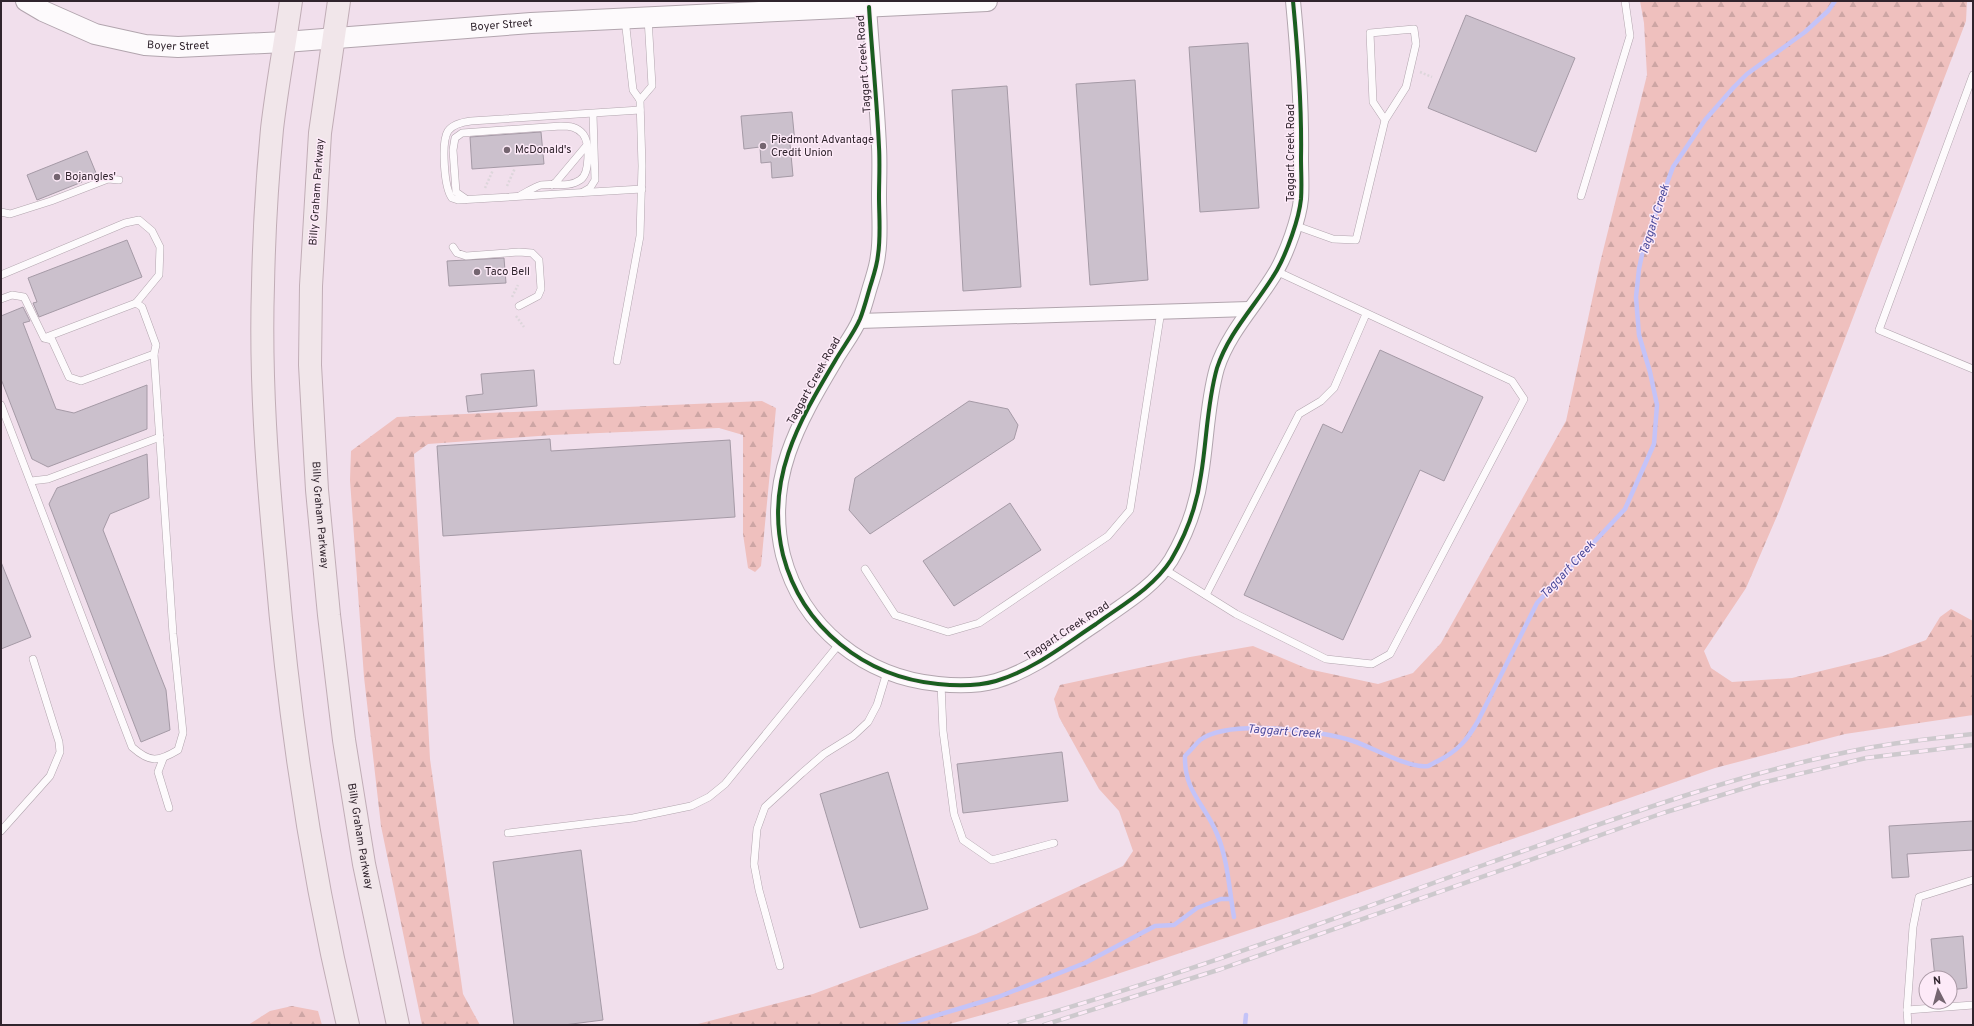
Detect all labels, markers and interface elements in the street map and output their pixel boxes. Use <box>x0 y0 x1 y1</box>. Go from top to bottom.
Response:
street label: Taggart Creek Road <box>854 15 874 113</box>
street label: Boyer Street <box>470 16 533 35</box>
street label: Boyer Street <box>147 38 210 54</box>
street label: Taggart Creek Road <box>1284 104 1298 202</box>
place label: Piedmont Advantage Credit Union <box>771 133 874 160</box>
street label: Billy Graham Parkway <box>306 138 328 246</box>
marker: Piedmont Advantage Credit Union <box>758 141 768 151</box>
place label: McDonald's <box>515 143 571 157</box>
marker: McDonald's <box>502 145 512 155</box>
place label: Bojangles' <box>65 170 116 184</box>
marker: Bojangles' <box>52 172 62 182</box>
water label: Taggart Creek <box>1636 182 1674 257</box>
place label: Taco Bell <box>485 265 530 279</box>
marker: Taco Bell <box>472 267 482 277</box>
street label: Taggart Creek Road <box>784 335 844 427</box>
street label: Billy Graham Parkway <box>308 461 332 570</box>
water label: Taggart Creek <box>1537 537 1600 602</box>
street label: Taggart Creek Road <box>1022 598 1112 664</box>
water label: Taggart Creek <box>1247 721 1322 743</box>
street label: Billy Graham Parkway <box>344 782 376 891</box>
north arrow <box>1918 970 1958 1010</box>
text: N <box>1932 974 1942 988</box>

